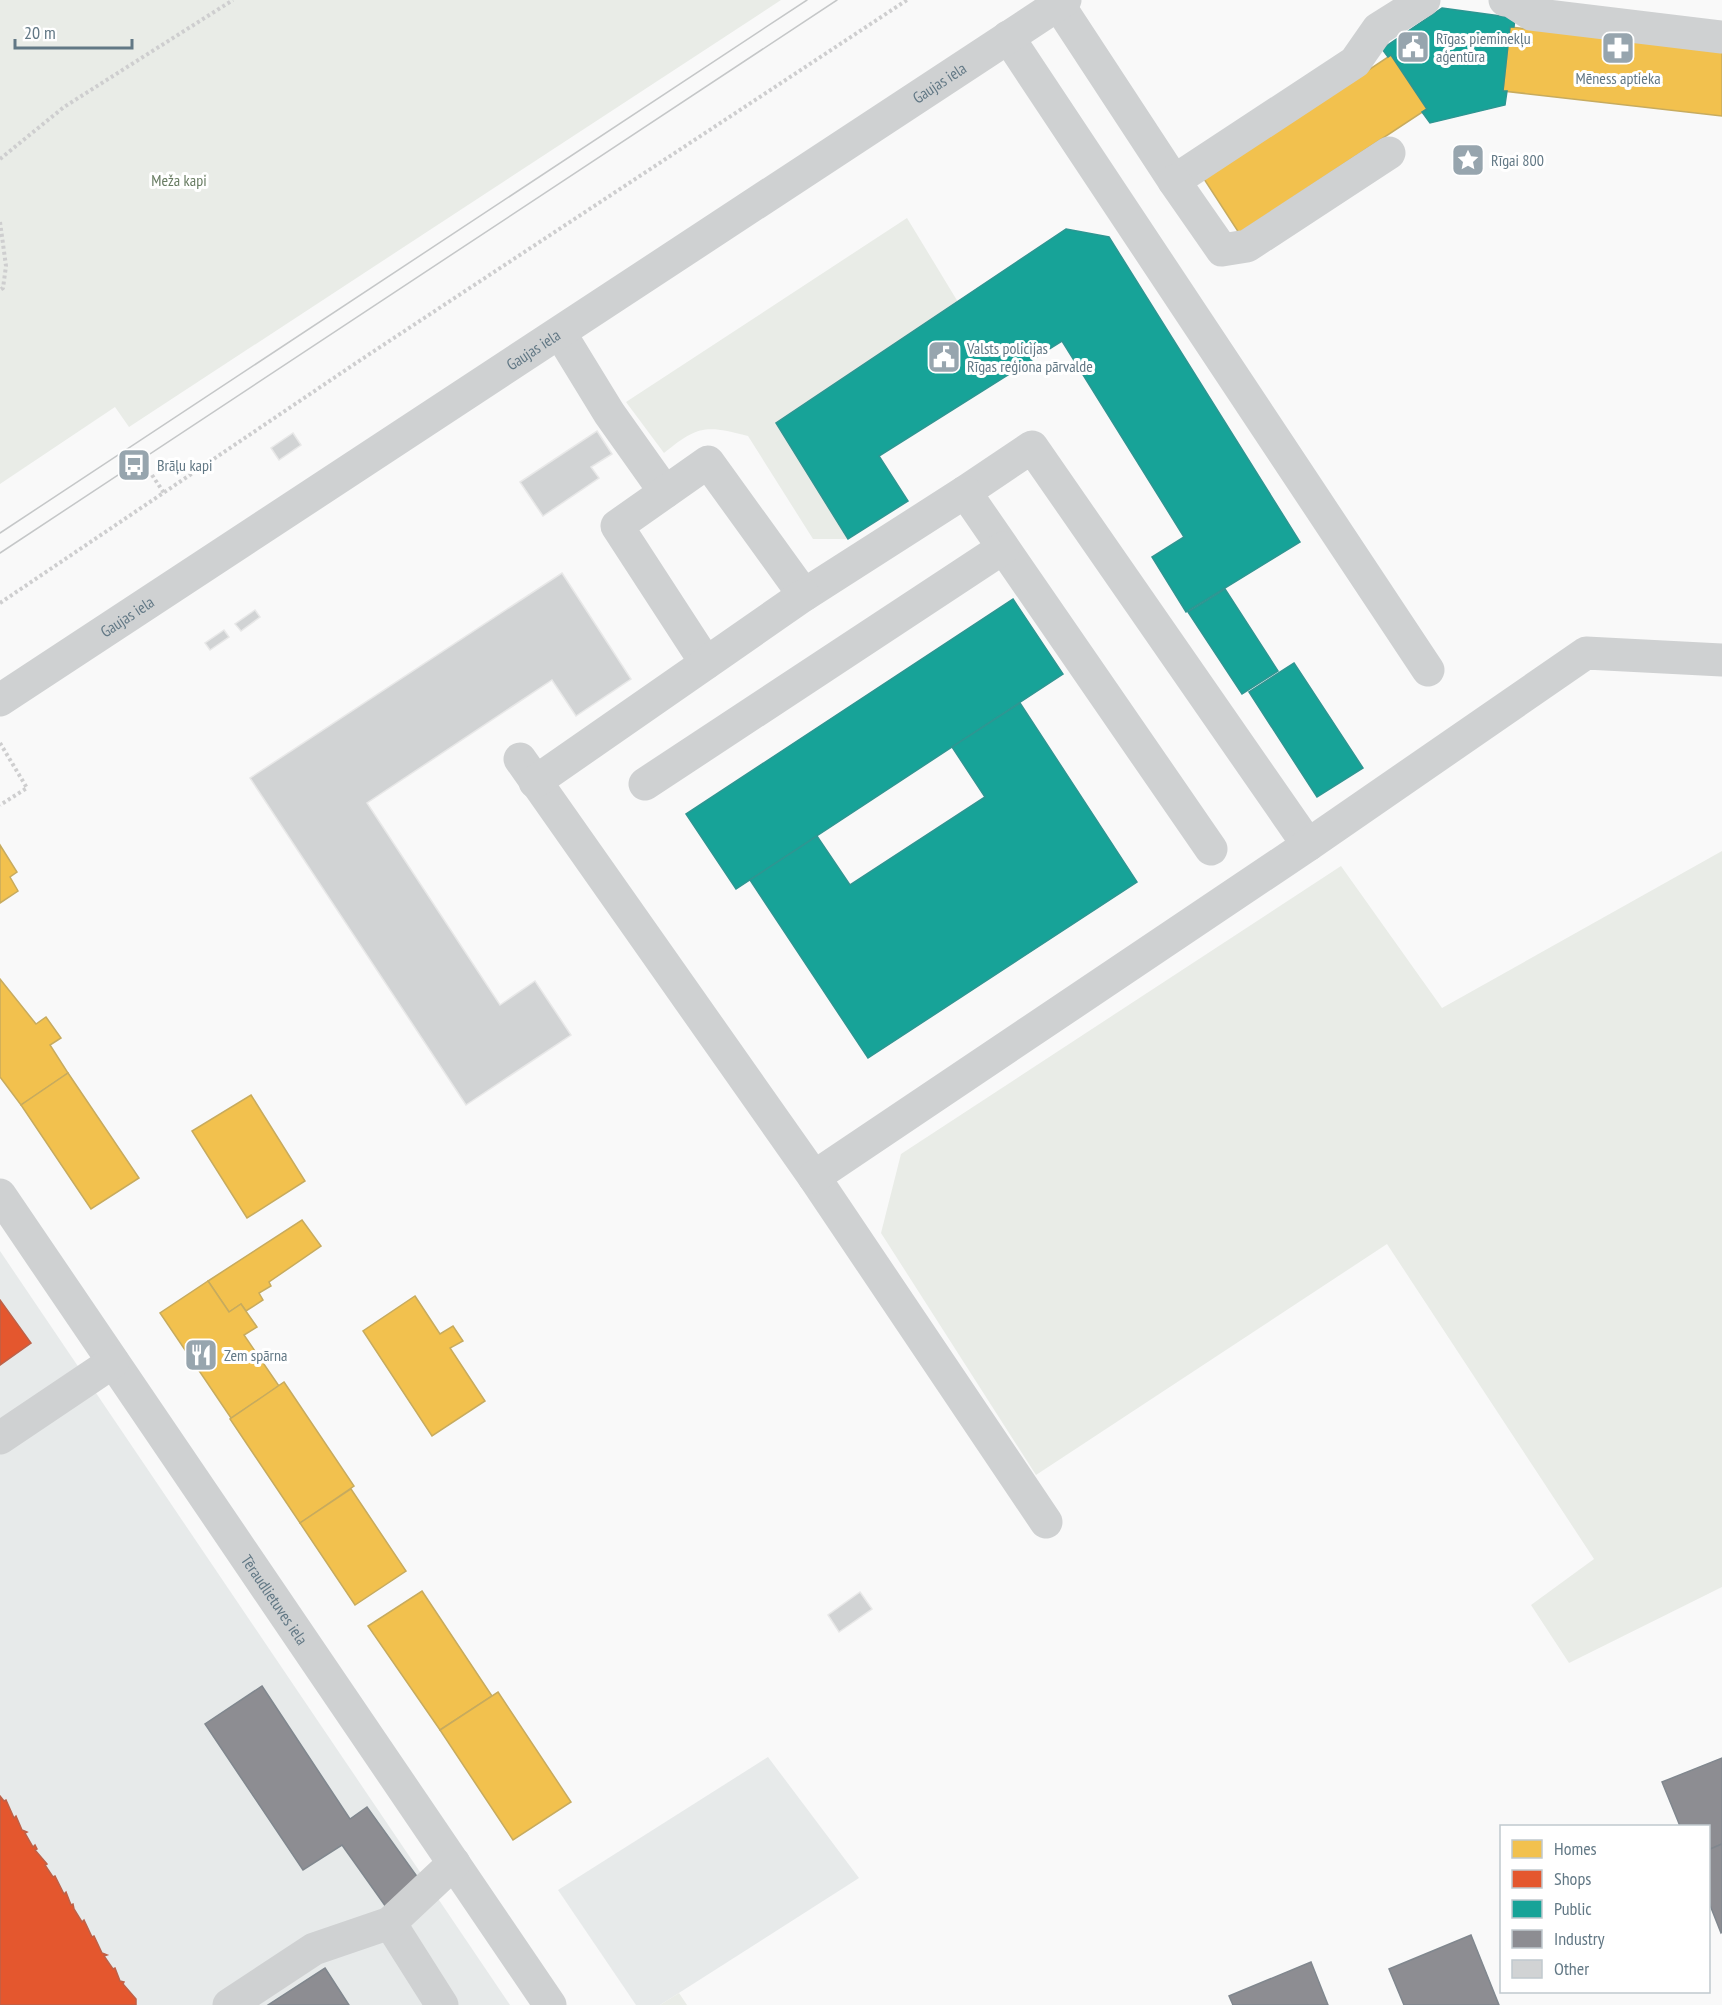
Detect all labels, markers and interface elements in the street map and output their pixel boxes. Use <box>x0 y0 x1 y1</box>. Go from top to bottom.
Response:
scale bar <box>15 12 132 50</box>
text: 20 m <box>24 21 56 44</box>
place label: Rīgas pieminekļu aģentūra <box>1436 28 1531 66</box>
public building icon: Rīgas pieminekļu aģentūra <box>1395 29 1431 65</box>
pharmacy icon: Mēness aptieka <box>1600 30 1636 66</box>
street label: Gaujas iela <box>909 58 970 108</box>
place label: Mēness aptieka <box>1575 68 1661 88</box>
place icon: Rīgai 800 <box>1450 142 1486 178</box>
place label: Rīgai 800 <box>1491 150 1544 170</box>
park label: Meža kapi <box>151 170 207 190</box>
street label: Gaujas iela <box>503 325 564 374</box>
place label: Valsts policijas Rīgas reģiona pārvalde <box>966 338 1093 376</box>
public building icon: Valsts policijas Rīgas reģiona pārvalde <box>926 339 962 375</box>
bus stop icon: Brāļu kapi <box>116 447 152 483</box>
place label: Brāļu kapi <box>157 455 212 475</box>
street label: Gaujas iela <box>96 592 158 641</box>
restaurant icon: Zem spārna <box>183 1337 219 1373</box>
place label: Zem spārna <box>224 1345 287 1365</box>
street label: Tēraudlietuves iela <box>237 1551 312 1648</box>
legend <box>1500 1825 1710 1993</box>
text: Homes <box>1554 1837 1597 1860</box>
text: Shops <box>1554 1867 1591 1890</box>
text: Public <box>1554 1897 1592 1920</box>
text: Industry <box>1554 1927 1605 1950</box>
text: Other <box>1554 1957 1589 1980</box>

